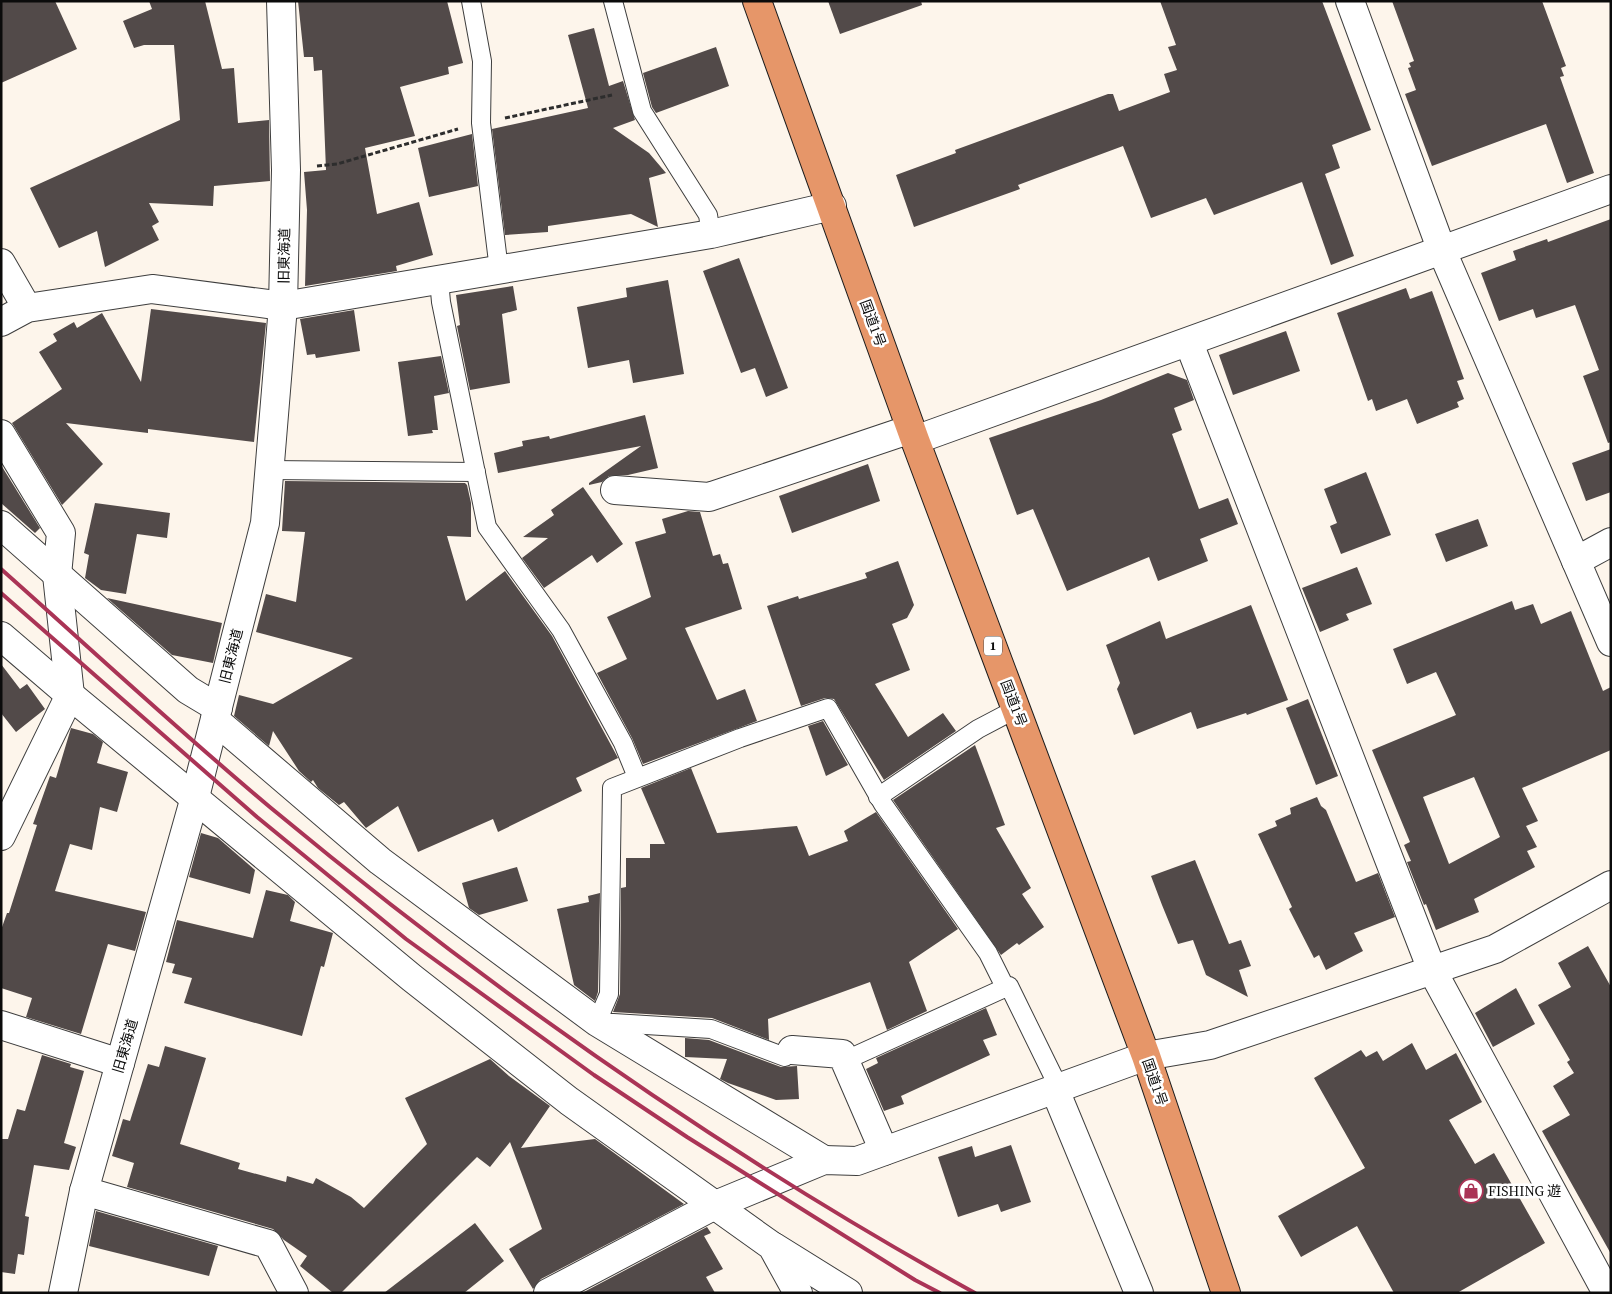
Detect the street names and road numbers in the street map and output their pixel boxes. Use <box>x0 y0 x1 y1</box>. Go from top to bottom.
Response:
street label: 旧東海道 <box>274 228 294 284</box>
street label: 国道1号 <box>855 297 891 349</box>
street label: 旧東海道 <box>215 626 247 686</box>
road number: 1 <box>984 636 1002 656</box>
street label: 国道1号 <box>996 677 1032 729</box>
street label: 旧東海道 <box>108 1016 142 1076</box>
street label: 国道1号 <box>1138 1056 1172 1108</box>

